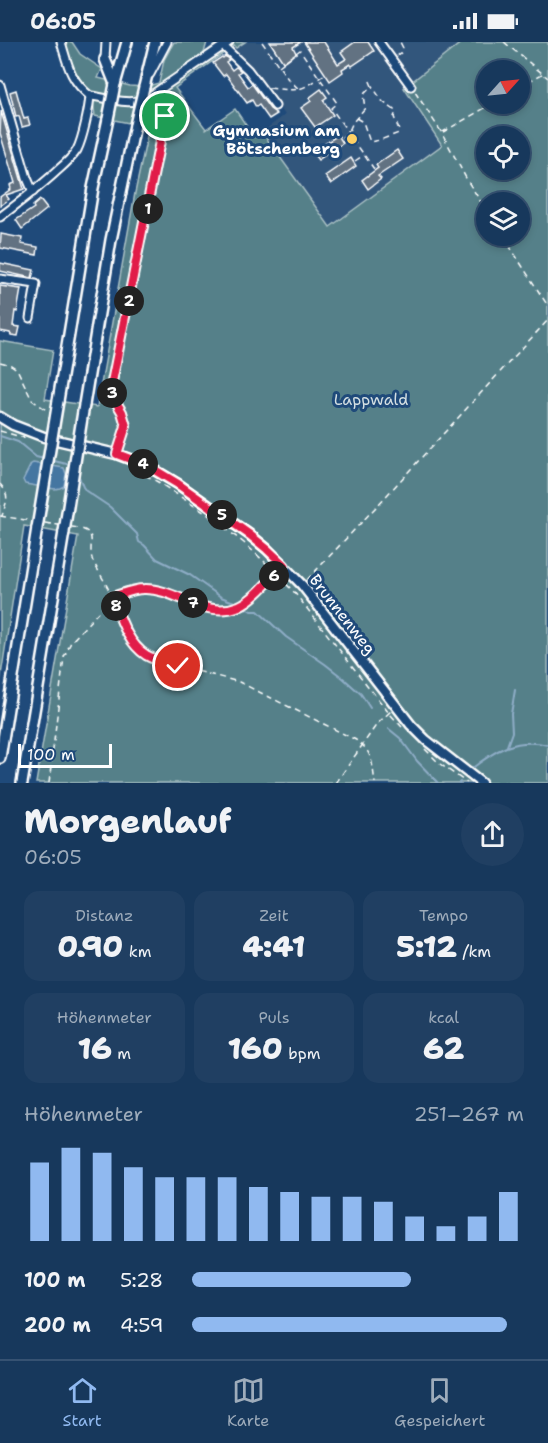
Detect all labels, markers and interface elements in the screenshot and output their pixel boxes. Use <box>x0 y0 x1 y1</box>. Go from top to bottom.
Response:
text: 06:05 <box>30 7 96 36</box>
north arrow <box>476 60 530 114</box>
map controls <box>476 60 530 246</box>
pin <box>139 90 190 141</box>
icon: arrive <box>148 99 181 132</box>
place label: Gymnasium am Bötschenberg <box>212 120 340 159</box>
button: locate <box>476 126 530 180</box>
marker: Gymnasium am Bötschenberg <box>345 132 359 146</box>
button: layers <box>476 192 530 246</box>
pin: 1 <box>133 194 163 224</box>
text: 1 <box>144 198 152 219</box>
pin: 2 <box>114 286 144 316</box>
text: 2 <box>123 290 135 311</box>
pin: 3 <box>97 378 127 408</box>
text: 3 <box>106 382 118 403</box>
park label: Lappwald <box>334 389 408 410</box>
pin: 4 <box>128 449 158 479</box>
text: 4 <box>137 453 149 474</box>
pin: 5 <box>207 500 237 530</box>
text: 5 <box>217 504 227 525</box>
pin: 6 <box>259 561 289 591</box>
text: 6 <box>268 565 280 586</box>
street label: Brunnenweg <box>305 570 381 659</box>
pin: 7 <box>178 588 208 618</box>
pin: 8 <box>101 591 131 621</box>
text: 7 <box>187 592 199 613</box>
text: 8 <box>110 595 122 616</box>
pin <box>152 640 203 691</box>
icon: check <box>161 649 194 682</box>
scale bar <box>18 741 112 768</box>
text: 100 m <box>27 744 75 765</box>
text: Morgenlauf <box>24 799 232 844</box>
button: share <box>461 803 524 866</box>
text: 06:05 <box>24 844 82 870</box>
text: Distanz <box>75 905 133 926</box>
text: Zeit <box>259 905 289 926</box>
text: Tempo <box>419 905 468 926</box>
text: 0.90 <box>57 926 123 967</box>
text: 4:41 <box>243 926 305 967</box>
text: 5:12 <box>396 926 457 967</box>
text: km <box>123 941 151 962</box>
text: /km <box>457 941 491 962</box>
text: Höhenmeter <box>57 1007 152 1028</box>
text: Puls <box>258 1007 290 1028</box>
text: kcal <box>428 1007 459 1028</box>
text: 16 <box>77 1028 112 1069</box>
text: 160 <box>227 1028 283 1069</box>
text: 62 <box>423 1028 464 1069</box>
text: m <box>112 1043 131 1064</box>
text: bpm <box>283 1043 321 1064</box>
text: Höhenmeter <box>24 1101 143 1127</box>
text: 251–267 m <box>414 1101 524 1127</box>
text: 100 m <box>24 1267 86 1293</box>
text: 5:28 <box>120 1267 163 1293</box>
text: 200 m <box>24 1312 91 1338</box>
text: 4:59 <box>120 1312 164 1338</box>
tab: Start <box>63 1374 102 1431</box>
tab: Karte <box>227 1374 269 1431</box>
tab: Gespeichert <box>394 1374 485 1431</box>

